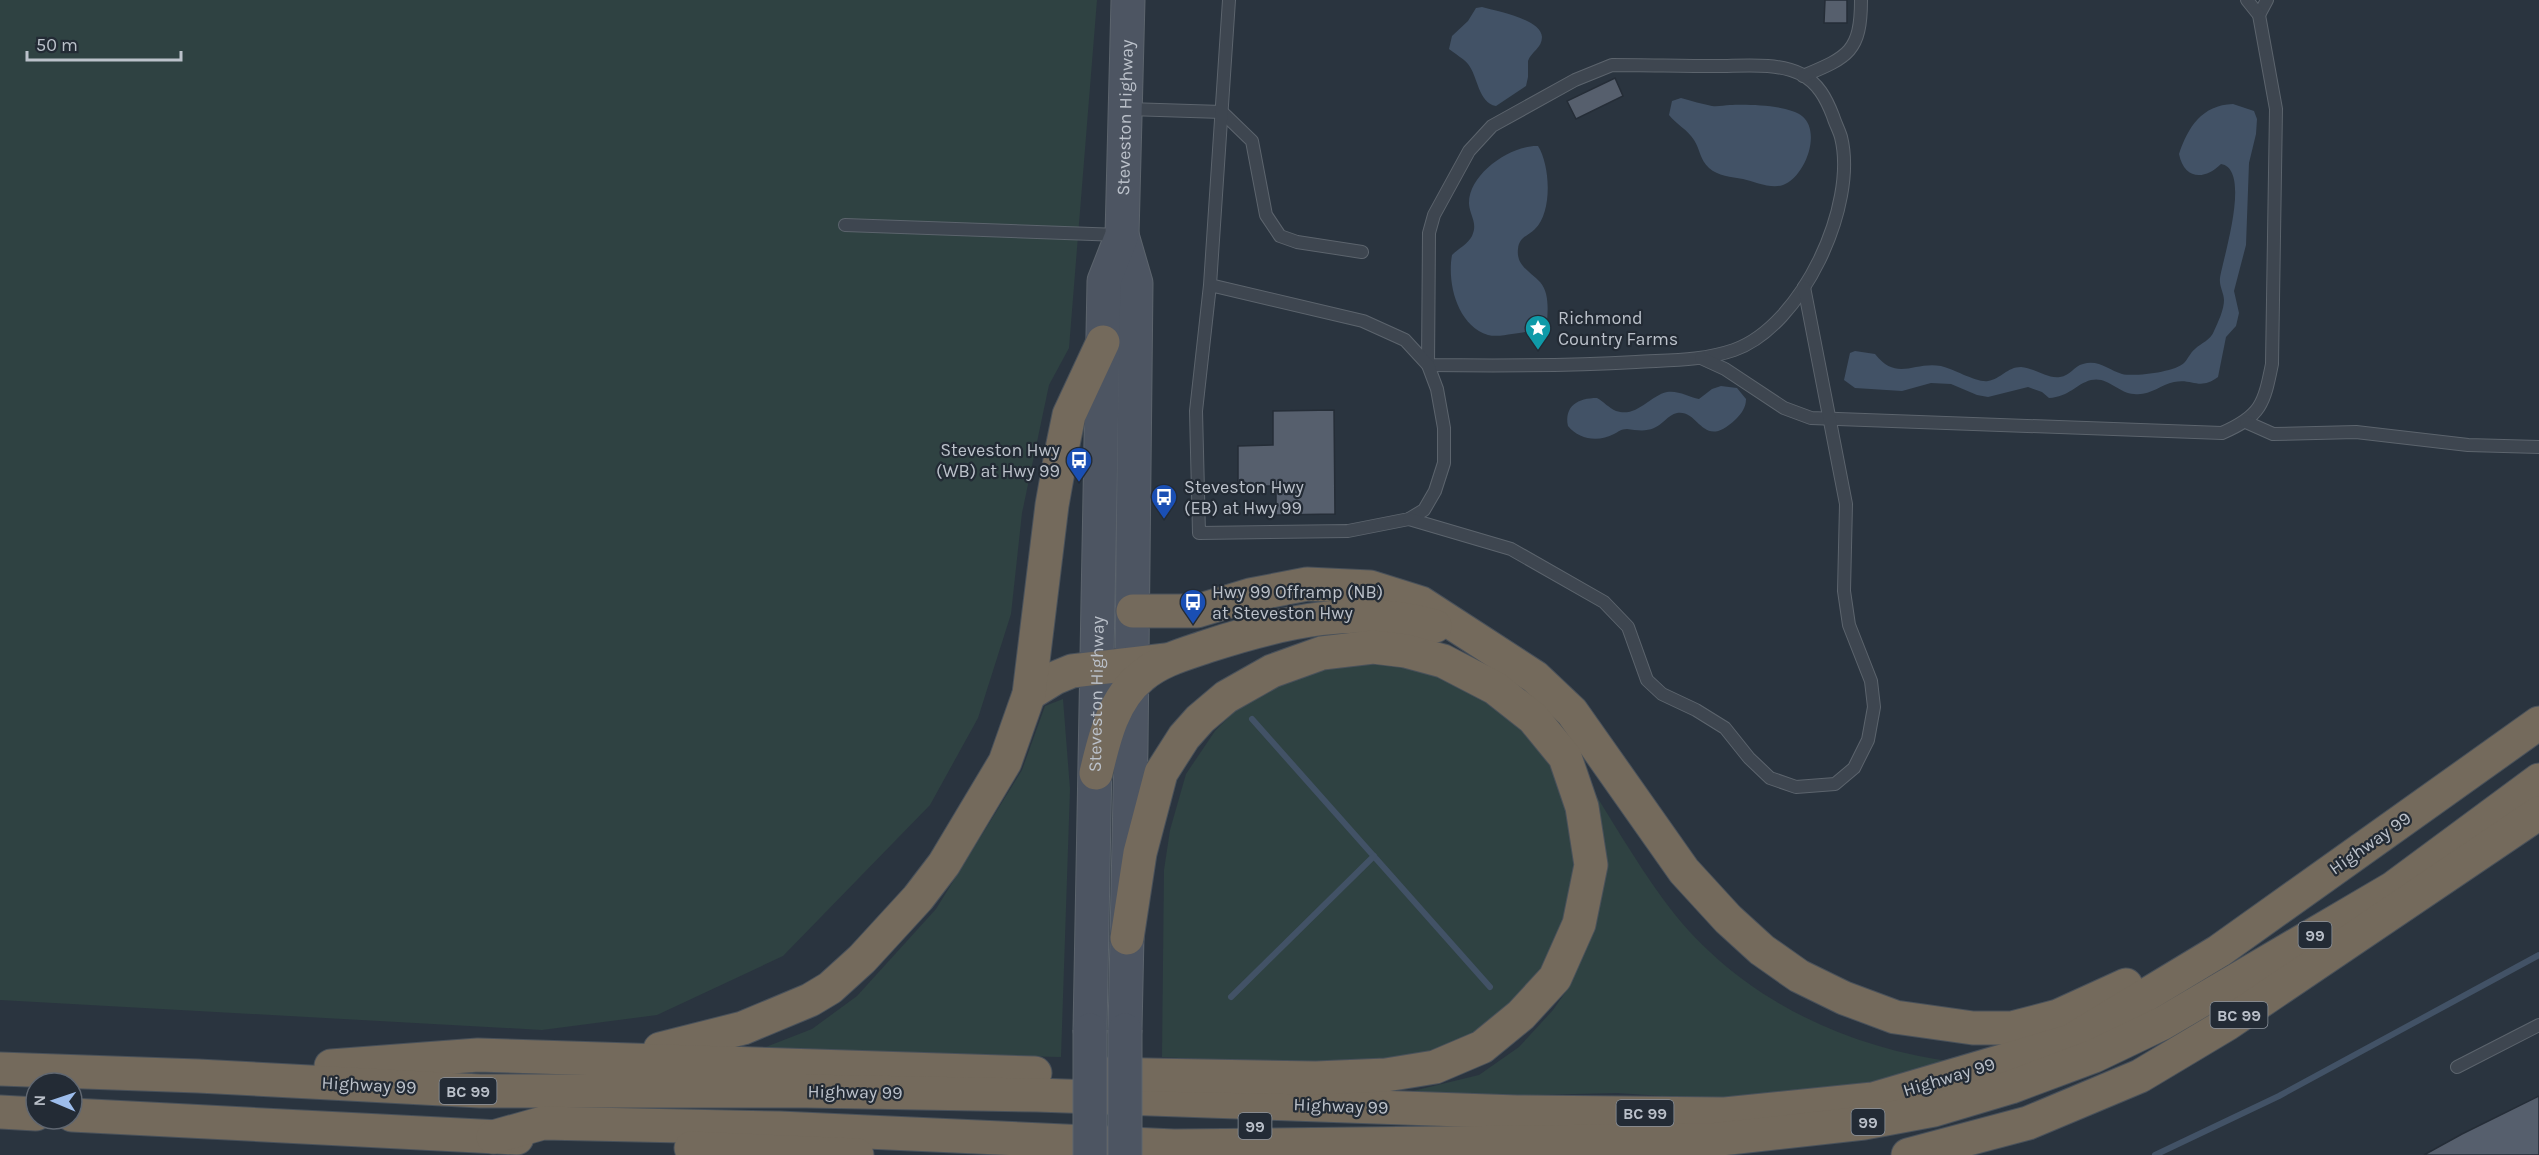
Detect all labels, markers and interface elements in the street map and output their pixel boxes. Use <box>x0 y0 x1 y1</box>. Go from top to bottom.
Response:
scale bar <box>27 24 182 62</box>
text: 50 m <box>36 34 78 56</box>
street label: Steveston Highway <box>1112 39 1138 196</box>
place label: Richmond Country Farms <box>1558 307 1678 350</box>
place icon: Richmond Country Farms <box>1523 313 1553 351</box>
place label: Steveston Hwy (WB) at Hwy 99 <box>936 439 1061 482</box>
bus stop icon: Steveston Hwy (WB) at Hwy 99 <box>1064 445 1094 483</box>
place label: Steveston Hwy (EB) at Hwy 99 <box>1184 476 1304 519</box>
bus stop icon: Steveston Hwy (EB) at Hwy 99 <box>1149 482 1179 520</box>
place label: Hwy 99 Offramp (NB) at Steveston Hwy <box>1212 581 1383 624</box>
bus stop icon: Hwy 99 Offramp (NB) at Steveston Hwy <box>1178 587 1208 625</box>
street label: Steveston Highway <box>1084 615 1109 772</box>
street label: Highway 99 <box>2325 807 2415 879</box>
road number: 99 <box>2298 922 2332 948</box>
road number: BC 99 <box>2210 1002 2268 1028</box>
street label: Highway 99 <box>1900 1053 1998 1101</box>
north arrow <box>24 1071 84 1131</box>
street label: Highway 99 <box>321 1072 417 1098</box>
road number: BC 99 <box>440 1078 496 1104</box>
street label: Highway 99 <box>807 1080 903 1104</box>
street label: Highway 99 <box>1293 1093 1389 1119</box>
text: N <box>30 1094 49 1107</box>
road number: BC 99 <box>1616 1100 1674 1126</box>
road number: 99 <box>1852 1109 1884 1135</box>
road number: 99 <box>1238 1113 1272 1139</box>

